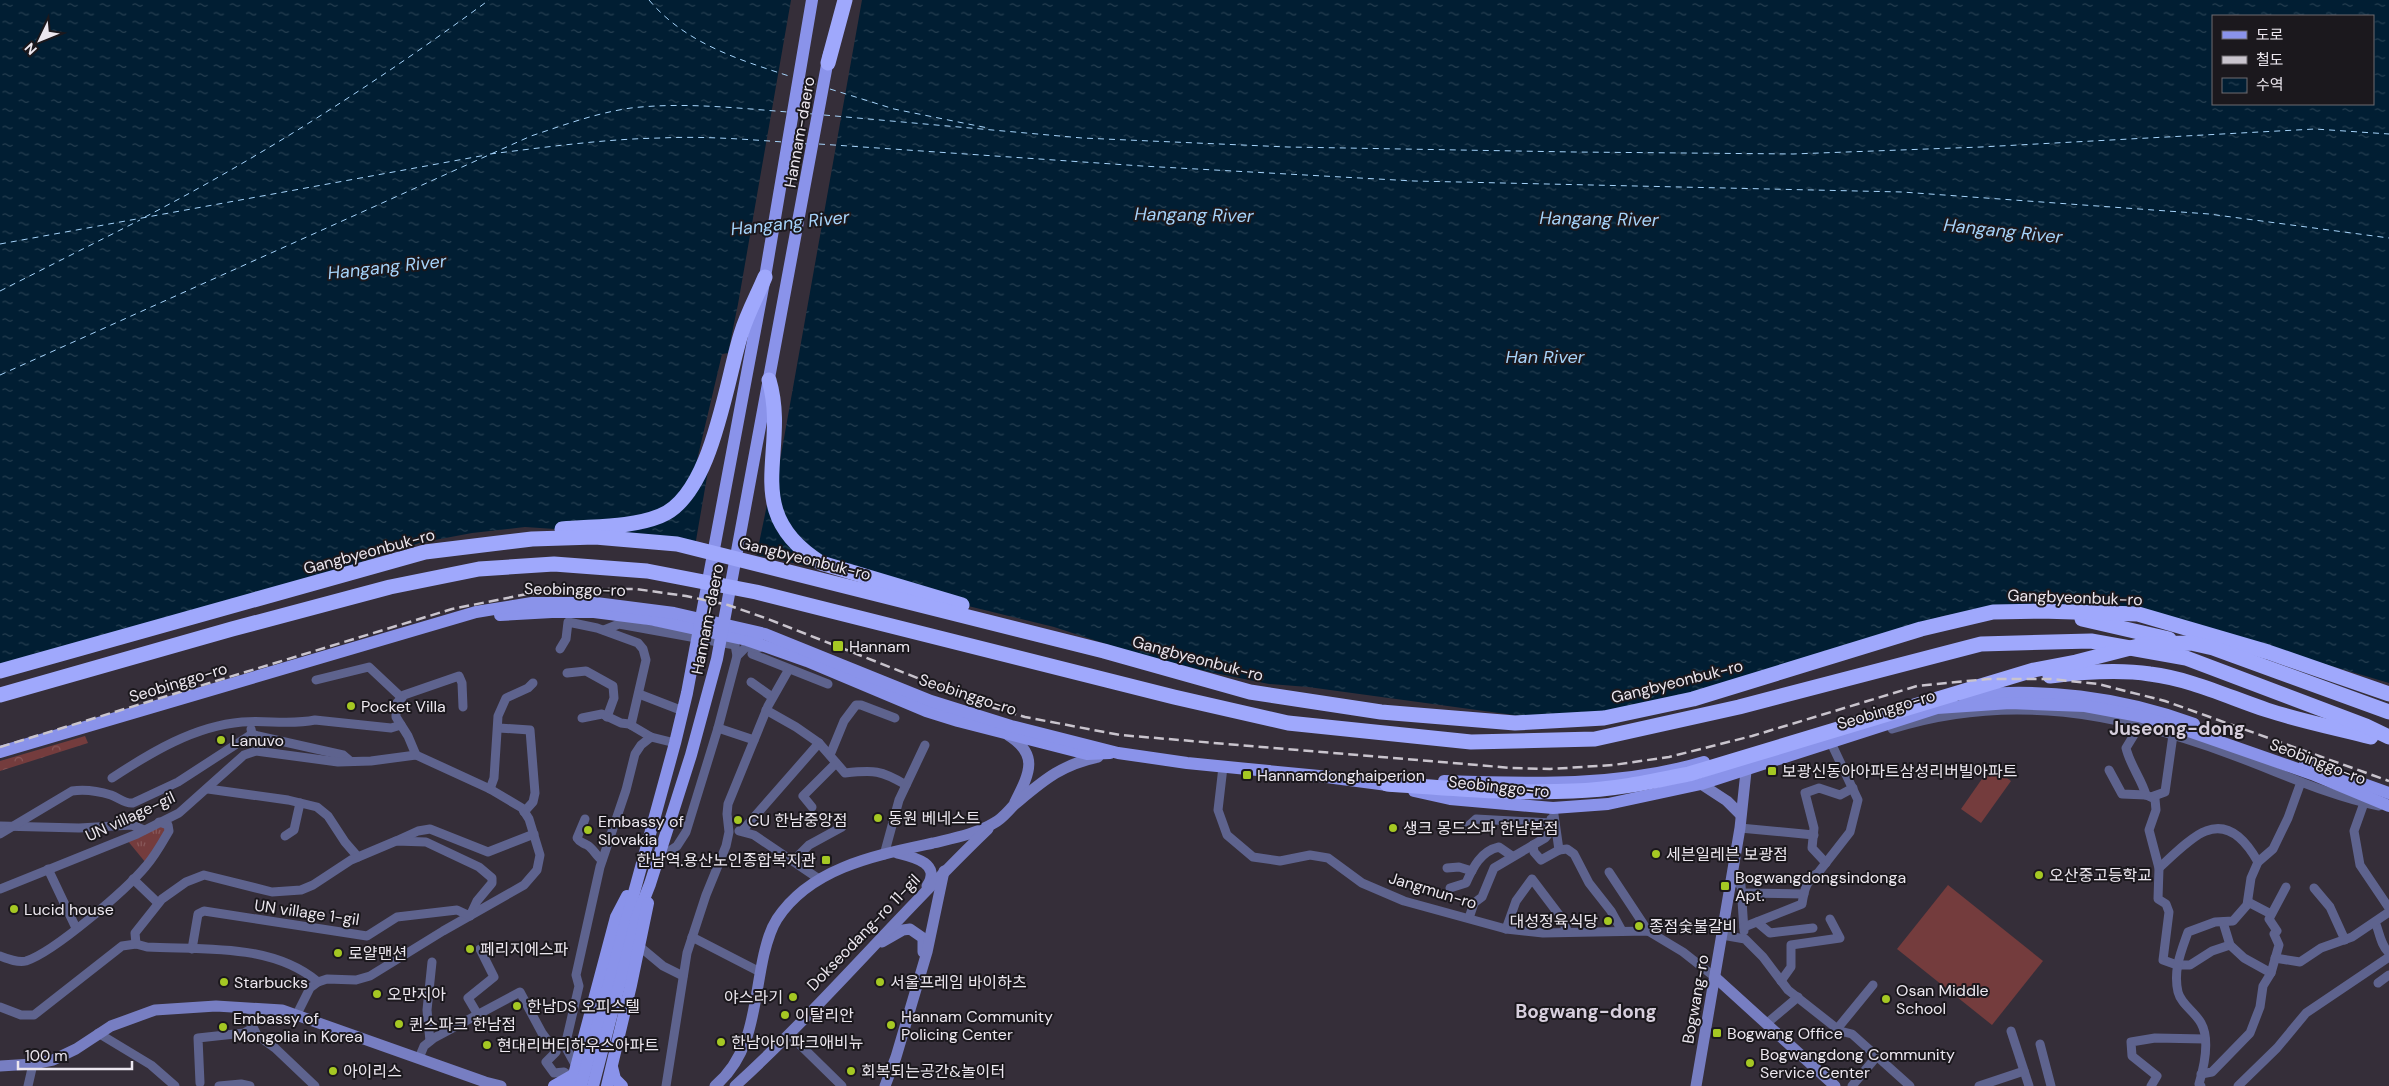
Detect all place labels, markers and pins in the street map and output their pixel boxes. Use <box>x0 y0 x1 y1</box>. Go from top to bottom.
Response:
place label: Hannam <box>849 636 910 657</box>
marker: Hannam <box>831 639 845 653</box>
place label: Pocket Villa <box>361 696 446 717</box>
marker: Pocket Villa <box>345 700 357 712</box>
place label: Lanuvo <box>231 730 284 751</box>
marker: Lanuvo <box>215 734 227 746</box>
place label: 보광신동아아파트삼성리버빌아파트 <box>1782 761 2018 782</box>
place label: Hannamdonghaiperion <box>1257 765 1425 786</box>
marker: 보광신동아아파트삼성리버빌아파트 <box>1766 765 1778 777</box>
marker: Hannamdonghaiperion <box>1241 769 1253 781</box>
place label: 동원 베네스트 <box>888 808 981 829</box>
place label: CU 한남중앙점 <box>748 810 848 831</box>
place label: Embassy of Slovakia <box>598 811 684 850</box>
marker: 동원 베네스트 <box>872 812 884 824</box>
marker: CU 한남중앙점 <box>732 814 744 826</box>
place label: 생크 몽드스파 한남본점 <box>1403 818 1559 839</box>
marker: 생크 몽드스파 한남본점 <box>1387 822 1399 834</box>
marker: Embassy of Slovakia <box>582 824 594 836</box>
place label: 세븐일레븐 보광점 <box>1666 844 1788 865</box>
marker: 세븐일레븐 보광점 <box>1650 848 1662 860</box>
place label: 한남역.용산노인종합복지관 <box>636 850 816 871</box>
marker: 한남역.용산노인종합복지관 <box>820 854 832 866</box>
place label: 오산중고등학교 <box>2049 865 2152 886</box>
place label: Bogwangdongsindonga Apt. <box>1735 867 1906 906</box>
marker: 오산중고등학교 <box>2033 869 2045 881</box>
marker: Bogwangdongsindonga Apt. <box>1719 880 1731 892</box>
place label: Lucid house <box>24 899 114 920</box>
marker: Lucid house <box>8 903 20 915</box>
place label: 대성정육식당 <box>1510 911 1598 932</box>
marker: 대성정육식당 <box>1602 915 1614 927</box>
place label: 종점숯불갈비 <box>1649 916 1737 937</box>
marker: 종점숯불갈비 <box>1633 920 1645 932</box>
place label: 페리지에스파 <box>480 939 569 960</box>
place label: 로얄맨션 <box>348 943 407 964</box>
marker: 페리지에스파 <box>464 943 476 955</box>
marker: 로얄맨션 <box>332 947 344 959</box>
place label: Starbucks <box>234 972 308 993</box>
place label: 서울프레임 바이하츠 <box>890 972 1027 993</box>
marker: Starbucks <box>218 976 230 988</box>
marker: 서울프레임 바이하츠 <box>874 976 886 988</box>
place label: Osan Middle School <box>1896 980 1989 1019</box>
place label: 오만지아 <box>387 984 446 1005</box>
place label: 야스라기 <box>724 987 783 1008</box>
marker: 오만지아 <box>371 988 383 1000</box>
marker: 야스라기 <box>787 991 799 1003</box>
marker: Osan Middle School <box>1880 993 1892 1005</box>
place label: 한남DS 오피스텔 <box>527 996 640 1017</box>
marker: 한남DS 오피스텔 <box>511 1000 523 1012</box>
place label: 이탈리안 <box>795 1005 854 1026</box>
place label: Hannam Community Policing Center <box>901 1006 1053 1045</box>
place label: Embassy of Mongolia in Korea <box>233 1008 363 1047</box>
marker: 이탈리안 <box>779 1009 791 1021</box>
place label: 퀸스파크 한남점 <box>409 1014 516 1035</box>
marker: 퀸스파크 한남점 <box>393 1018 405 1030</box>
marker: Hannam Community Policing Center <box>885 1019 897 1031</box>
marker: Embassy of Mongolia in Korea <box>217 1021 229 1033</box>
place label: Bogwang Office <box>1727 1023 1843 1044</box>
marker: Bogwang Office <box>1711 1027 1723 1039</box>
place label: 한남아이파크애비뉴 <box>731 1032 863 1053</box>
place label: 현대리버티하우스아파트 <box>497 1035 659 1056</box>
marker: 한남아이파크애비뉴 <box>715 1036 727 1048</box>
marker: 현대리버티하우스아파트 <box>481 1039 493 1051</box>
place label: Bogwangdong Community Service Center <box>1760 1044 1955 1083</box>
marker: Bogwangdong Community Service Center <box>1744 1057 1756 1069</box>
place label: 아이리스 <box>343 1061 402 1082</box>
place label: 회복되는공간&놀이터 <box>861 1061 1005 1082</box>
marker: 아이리스 <box>327 1065 339 1077</box>
marker: 회복되는공간&놀이터 <box>845 1065 857 1077</box>

